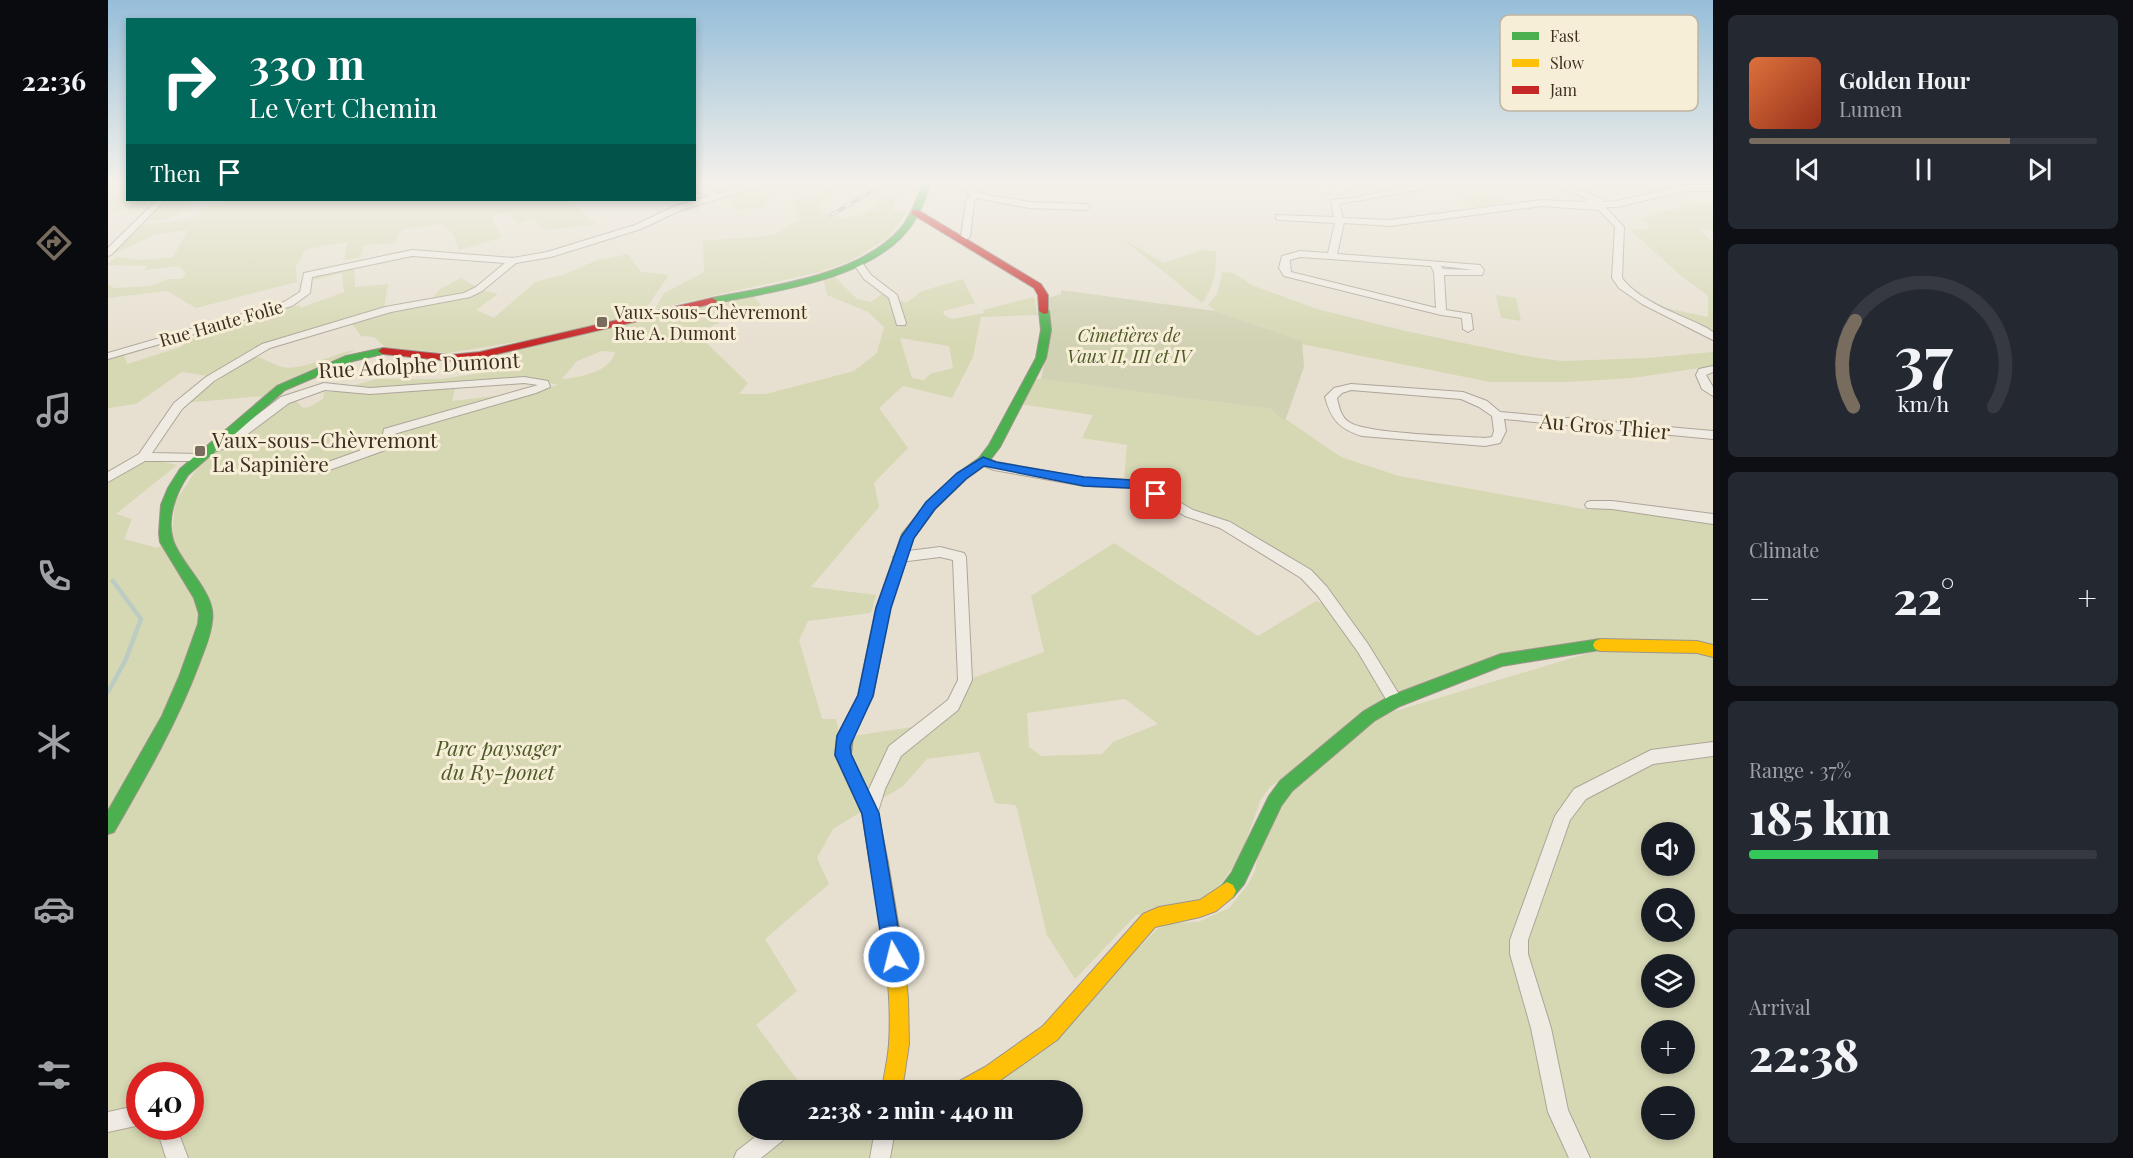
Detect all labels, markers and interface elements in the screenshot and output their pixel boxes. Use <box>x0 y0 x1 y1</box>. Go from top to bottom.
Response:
legend <box>1500 15 1698 111</box>
text: Fast <box>1550 25 1580 46</box>
text: 330 m <box>249 35 365 91</box>
icon: right <box>150 42 228 120</box>
text: Slow <box>1550 52 1585 73</box>
text: 22:36 <box>22 62 86 98</box>
text: Golden Hour <box>1839 65 1970 95</box>
text: Jam <box>1549 79 1577 100</box>
text: Le Vert Chemin <box>249 89 437 125</box>
text: Lumen <box>1839 95 1902 122</box>
icon: previous <box>1791 153 1824 186</box>
icon: pause <box>1907 153 1940 186</box>
icon: next <box>2023 153 2056 186</box>
icon: arrive <box>213 156 246 189</box>
text: Then <box>150 158 201 188</box>
icon: directions <box>33 222 75 264</box>
street label: Rue Haute Folie <box>156 294 286 352</box>
place label: Vaux-sous-Chèvremont Rue A. Dumont <box>613 300 808 345</box>
text: 37 <box>1894 314 1953 398</box>
marker: Vaux-sous-Chèvremont Rue A. Dumont <box>595 315 609 329</box>
park label: Cimetières de Vaux II, III et IV <box>1067 323 1194 368</box>
street label: Rue Adolphe Dumont <box>318 345 521 383</box>
icon: music <box>33 389 75 431</box>
text: km/h <box>1897 390 1949 418</box>
street label: Au Gros Thier <box>1538 405 1672 445</box>
place label: Vaux-sous-Chèvremont La Sapinière <box>211 425 438 477</box>
marker: Vaux-sous-Chèvremont La Sapinière <box>193 444 207 458</box>
pin <box>1130 468 1181 519</box>
icon: arrive <box>1139 477 1172 510</box>
text: Climate <box>1749 536 1819 563</box>
icon: phone <box>33 555 75 597</box>
text: 22° <box>1894 566 1954 626</box>
text: − <box>1749 575 1770 619</box>
text: + <box>2078 575 2097 619</box>
icon: climate <box>33 721 75 763</box>
park label: Parc paysager du Ry-ponet <box>434 733 562 785</box>
text: Range · 37% <box>1749 756 1851 783</box>
text: 185 km <box>1749 786 1891 846</box>
map controls <box>1641 822 1695 1140</box>
button: sound <box>1641 822 1695 876</box>
icon: car <box>33 888 75 930</box>
button: search <box>1641 888 1695 942</box>
position arrow <box>862 925 926 989</box>
button: layers <box>1641 954 1695 1008</box>
text: Arrival <box>1749 993 1811 1020</box>
button: + <box>1641 1020 1695 1074</box>
text: 22:38 <box>1749 1023 1859 1083</box>
icon: filters <box>33 1054 75 1096</box>
speed limit sign: 40 <box>126 1062 204 1140</box>
button: − <box>1641 1086 1695 1140</box>
text: 22:38 · 2 min · 440 m <box>807 1095 1014 1125</box>

